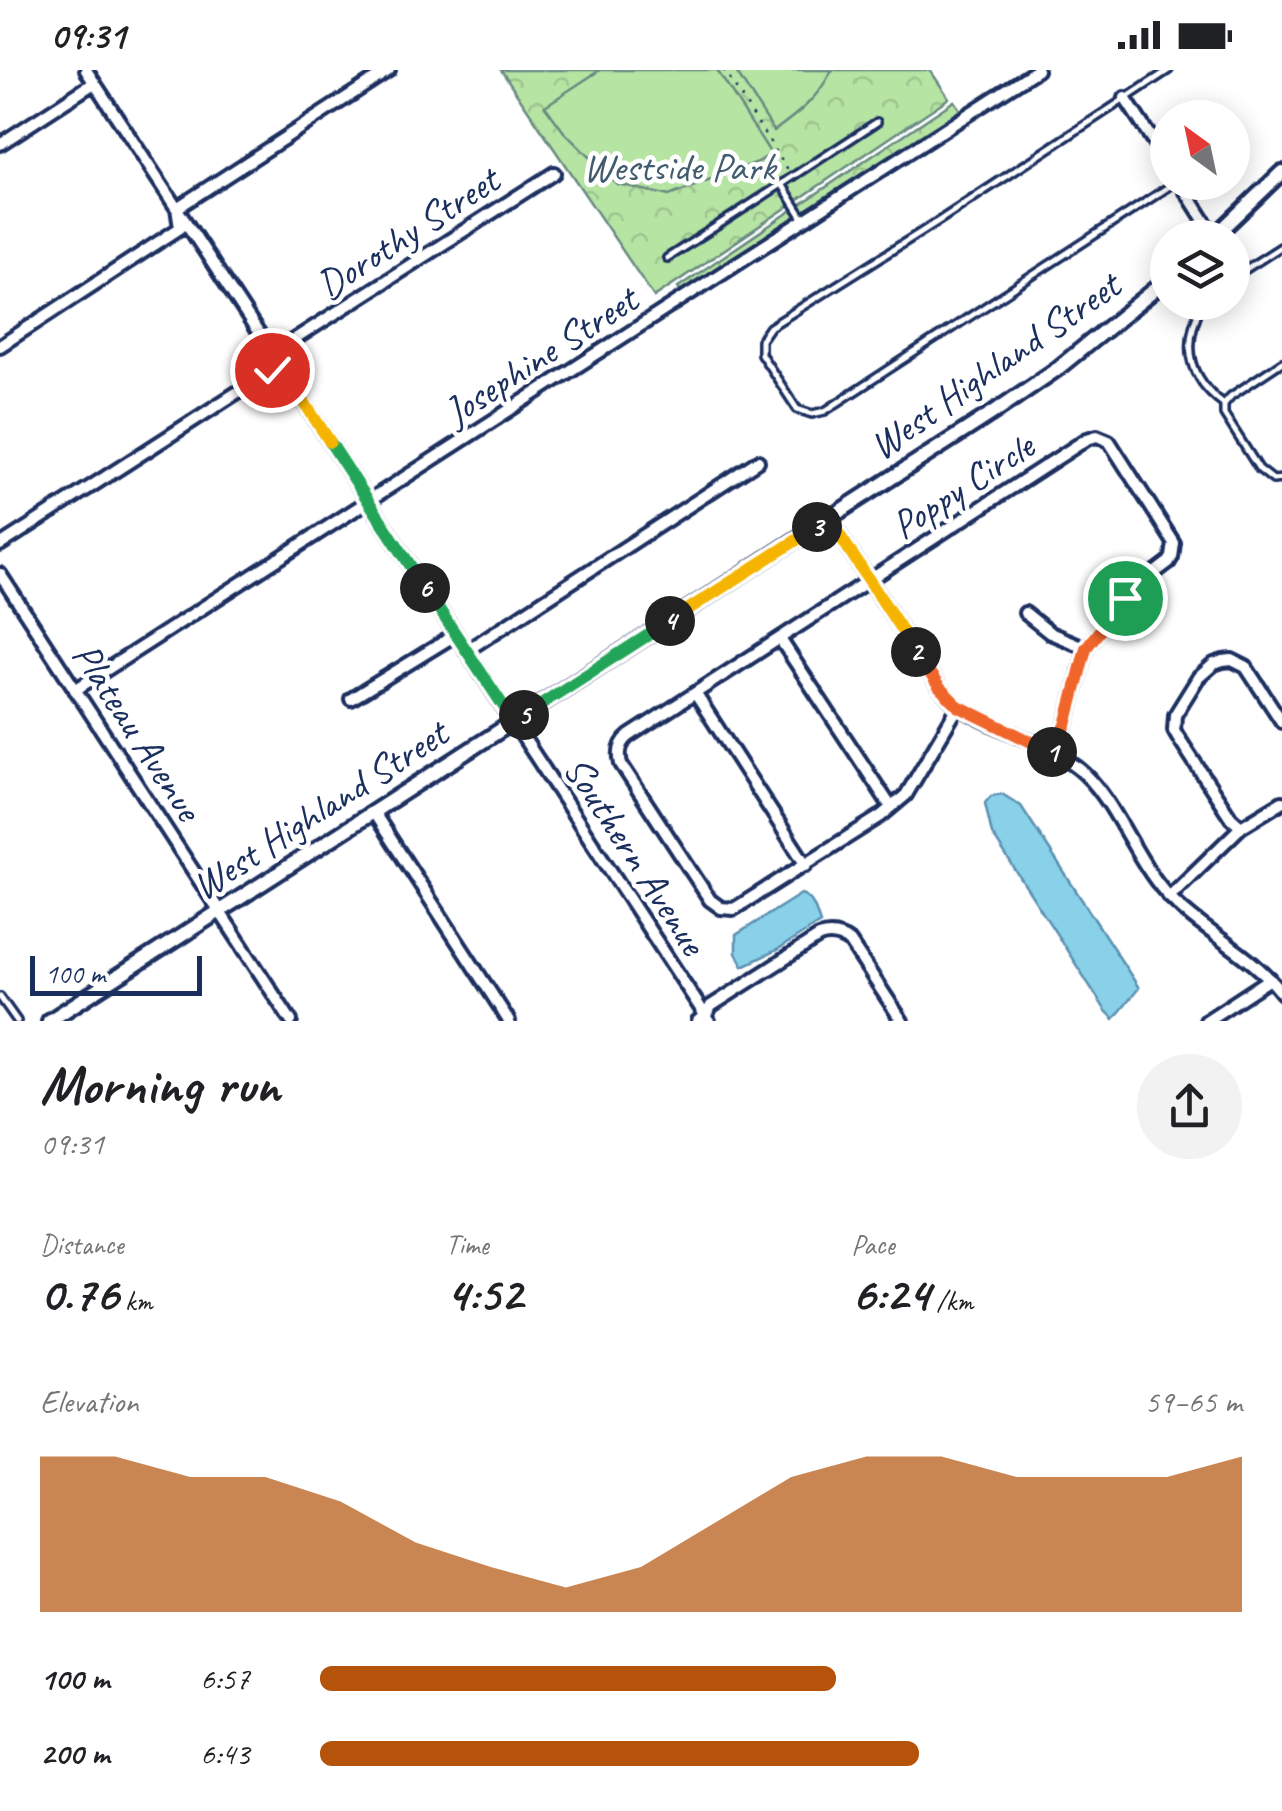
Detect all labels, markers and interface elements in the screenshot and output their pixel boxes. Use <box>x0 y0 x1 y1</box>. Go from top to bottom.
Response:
text: 09:31 <box>50 12 125 59</box>
north arrow <box>1150 100 1250 200</box>
map controls <box>1150 100 1250 320</box>
park label: Westside Park <box>583 142 777 192</box>
street label: Dorothy Street <box>307 153 511 310</box>
button: layers <box>1150 220 1250 320</box>
street label: West Highland Street <box>860 259 1133 471</box>
street label: Josephine Street <box>433 273 650 438</box>
pin <box>230 328 315 413</box>
icon: check <box>245 343 300 398</box>
street label: Poppy Circle <box>882 420 1046 550</box>
pin: 3 <box>792 502 842 552</box>
text: 3 <box>811 509 823 544</box>
pin <box>1083 556 1168 641</box>
pin: 6 <box>400 563 450 613</box>
text: 6 <box>418 570 432 605</box>
icon: arrive <box>1098 571 1153 626</box>
pin: 4 <box>645 596 695 646</box>
text: 4 <box>664 603 676 638</box>
pin: 2 <box>891 627 941 677</box>
street label: Plateau Avenue <box>61 633 215 833</box>
text: 2 <box>910 634 922 669</box>
pin: 5 <box>499 690 549 740</box>
text: 5 <box>518 697 530 732</box>
street label: West Highland Street <box>182 707 460 911</box>
pin: 1 <box>1027 727 1077 777</box>
text: 1 <box>1046 734 1058 769</box>
street label: Southern Avenue <box>552 747 719 967</box>
scale bar <box>30 951 202 996</box>
text: 100 m <box>45 956 105 991</box>
text: Morning run <box>40 1050 280 1120</box>
button: share <box>1137 1054 1242 1159</box>
text: 09:31 <box>40 1123 104 1164</box>
text: Distance <box>40 1227 124 1262</box>
text: Time <box>446 1227 489 1262</box>
text: Pace <box>851 1227 894 1262</box>
text: 0.76 <box>40 1262 118 1325</box>
text: 4:52 <box>446 1262 522 1325</box>
text: 6:24 <box>851 1262 930 1325</box>
text: km <box>118 1283 152 1318</box>
text: /km <box>930 1283 973 1318</box>
text: Elevation <box>40 1381 138 1422</box>
text: 59–65 m <box>1144 1381 1242 1422</box>
text: 100 m <box>40 1658 109 1699</box>
text: 6:57 <box>200 1658 250 1699</box>
text: 200 m <box>40 1733 109 1774</box>
text: 6:43 <box>200 1733 250 1774</box>

